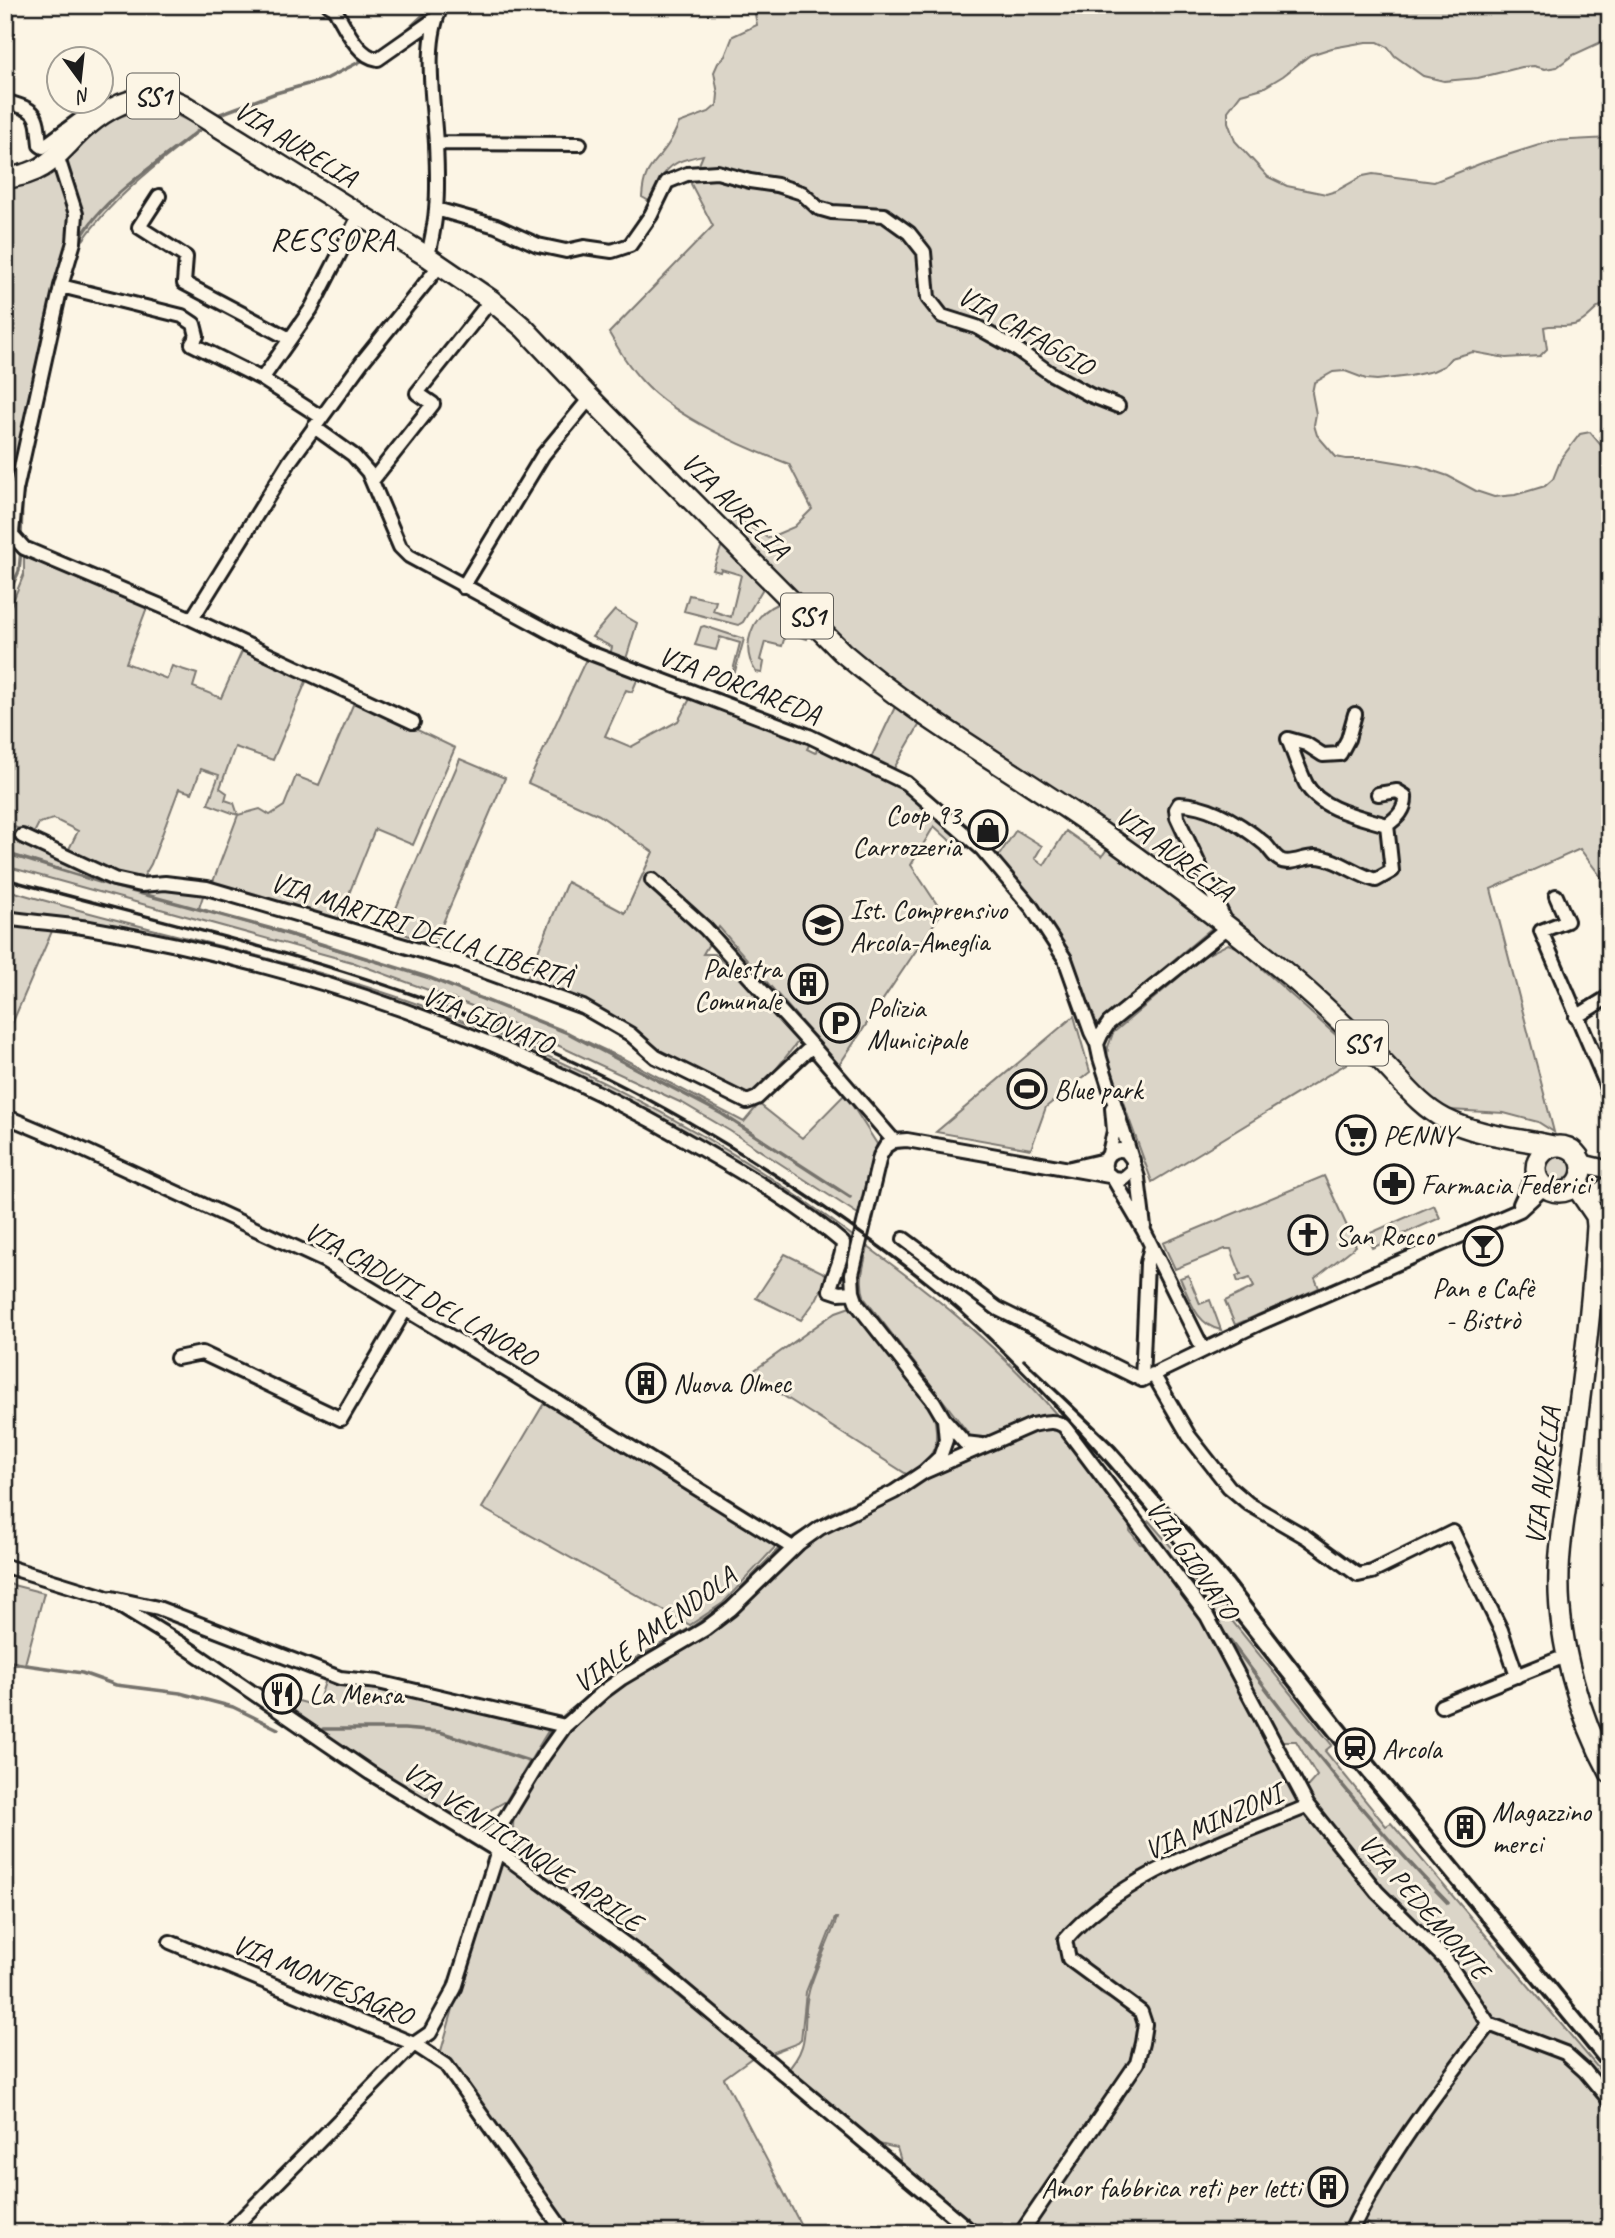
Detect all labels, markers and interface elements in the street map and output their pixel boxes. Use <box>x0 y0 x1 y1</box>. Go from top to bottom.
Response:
north arrow <box>46 46 116 116</box>
road number: SS1 <box>127 74 179 118</box>
text: N <box>72 82 93 109</box>
street label: VIA AURELIA <box>228 92 365 196</box>
district label: RESSORA <box>270 219 396 260</box>
street label: VIA CAFAGGIO <box>952 278 1103 385</box>
street label: VIA AURELIA <box>674 444 798 568</box>
road number: SS1 <box>781 594 833 638</box>
street label: VIA PORCAREDA <box>654 638 827 732</box>
place label: Coop 93 Carrozzeria <box>852 797 963 864</box>
street label: VIA AURELIA <box>1109 798 1242 910</box>
shop icon: Coop 93 Carrozzeria <box>967 809 1009 851</box>
street label: VIA MARTIRI DELLA LIBERTÀ <box>266 864 580 996</box>
place label: Ist. Comprensivo Arcola-Ameglia <box>850 892 1009 959</box>
school or university icon: Ist. Comprensivo Arcola-Ameglia <box>802 904 844 946</box>
place label: Palestra Comunale <box>694 951 784 1018</box>
building icon: Palestra Comunale <box>787 963 829 1005</box>
street label: VIA GIOVATO <box>417 977 561 1063</box>
place label: Polizia Municipale <box>867 990 969 1057</box>
parking icon: Polizia Municipale <box>819 1002 861 1044</box>
road number: SS1 <box>1336 1020 1388 1066</box>
sports icon: Blue park <box>1006 1068 1048 1110</box>
place label: Blue park <box>1054 1072 1145 1107</box>
supermarket icon: PENNY <box>1335 1114 1377 1156</box>
place label: PENNY <box>1383 1118 1462 1153</box>
pharmacy icon: Farmacia Federici <box>1373 1163 1415 1205</box>
place label: Farmacia Federici <box>1421 1167 1594 1202</box>
street label: VIA CADUTI DEL LAVORO <box>299 1213 546 1376</box>
church icon: San Rocco <box>1287 1214 1329 1256</box>
place label: San Rocco <box>1335 1218 1436 1253</box>
bar icon: Pan e Cafè - Bistrò <box>1462 1225 1504 1267</box>
place label: Pan e Cafè - Bistrò <box>1432 1270 1536 1337</box>
building icon: Nuova Olmec <box>625 1362 667 1404</box>
place label: Nuova Olmec <box>673 1366 793 1401</box>
street label: VIA AURELIA <box>1517 1403 1569 1547</box>
street label: VIA GIOVATO <box>1139 1493 1248 1628</box>
street label: VIALE AMENDOLA <box>566 1557 744 1700</box>
restaurant icon: La Mensa <box>261 1673 303 1715</box>
place label: La Mensa <box>309 1677 405 1712</box>
station icon: Arcola <box>1334 1727 1376 1769</box>
place label: Arcola <box>1382 1731 1443 1766</box>
street label: VIA VENTICINQUE APRILE <box>396 1753 652 1941</box>
street label: VIA MINZONI <box>1139 1773 1293 1867</box>
place label: Magazzino merci <box>1492 1794 1593 1861</box>
building icon: Magazzino merci <box>1444 1806 1486 1848</box>
street label: VIA PEDEMONTE <box>1352 1826 1500 1989</box>
street label: VIA MONTESAGRO <box>228 1926 421 2034</box>
building icon: Amor fabbrica reti per letti <box>1307 2166 1349 2208</box>
place label: Amor fabbrica reti per letti <box>1041 2170 1305 2205</box>

